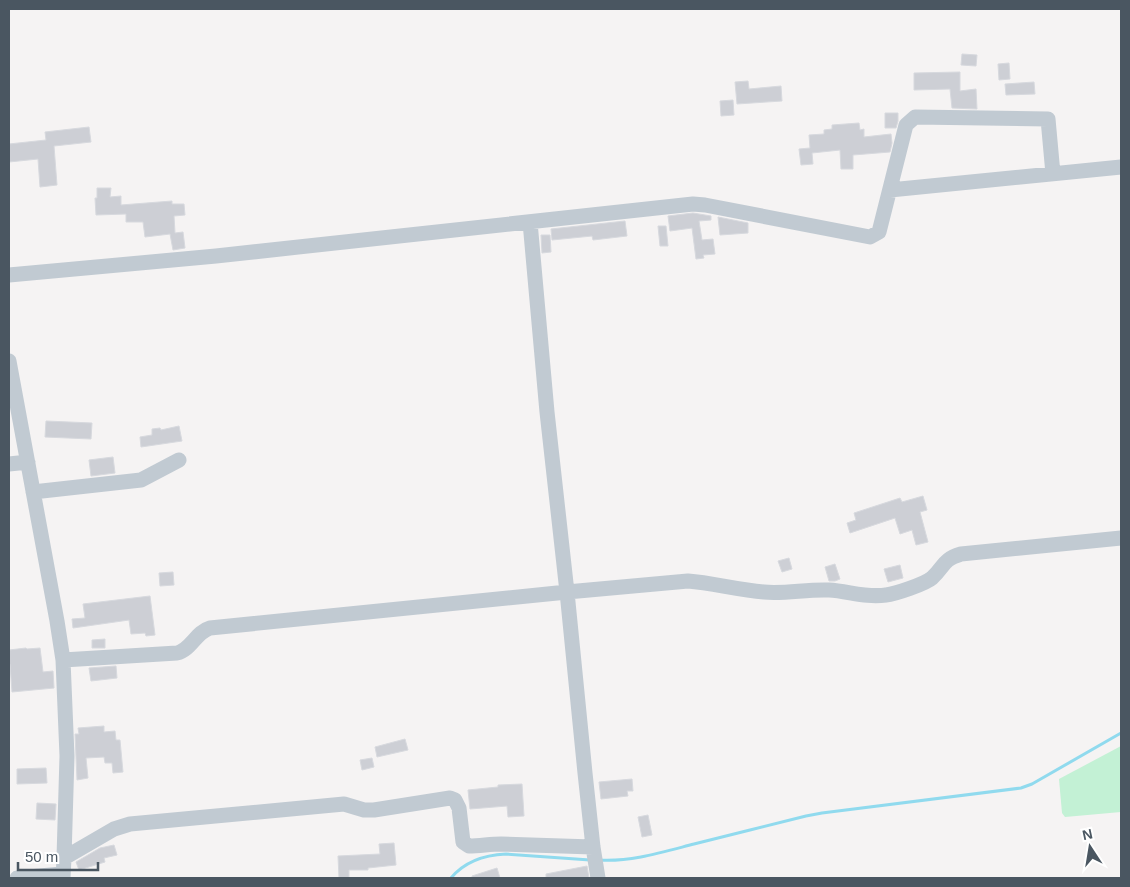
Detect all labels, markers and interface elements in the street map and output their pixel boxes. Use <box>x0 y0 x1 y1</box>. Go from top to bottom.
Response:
north arrow <box>1065 822 1115 872</box>
text: N <box>1081 825 1094 843</box>
scale bar <box>18 840 98 872</box>
text: 50 m <box>25 848 58 865</box>

